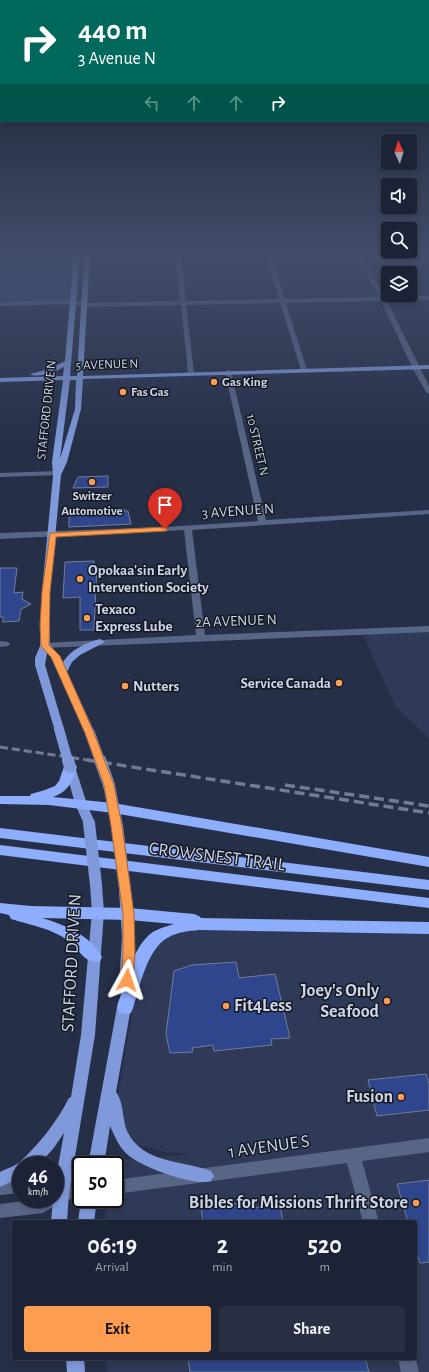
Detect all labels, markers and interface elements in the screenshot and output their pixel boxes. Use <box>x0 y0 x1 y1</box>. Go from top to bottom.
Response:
icon: right <box>12 16 64 68</box>
text: 440 m <box>78 17 148 45</box>
text: 3 Avenue N <box>78 50 156 68</box>
icon: left <box>141 92 163 114</box>
icon: ahead <box>183 92 205 114</box>
icon: ahead <box>225 92 247 114</box>
icon: right <box>267 92 289 114</box>
north arrow <box>381 134 417 170</box>
map controls <box>381 134 417 302</box>
button: sound <box>381 178 417 214</box>
button: search <box>381 222 417 258</box>
button: layers <box>381 266 417 302</box>
street label: 5 AVENUE N <box>75 357 139 373</box>
street label: STAFFORD DRIVE N <box>35 360 59 460</box>
place label: Gas King <box>222 376 268 389</box>
marker: Gas King <box>209 377 219 387</box>
place label: Fas Gas <box>131 386 169 399</box>
marker: Fas Gas <box>118 387 128 397</box>
street label: 10 STREET N <box>244 413 270 477</box>
marker: Switzer Automotive <box>87 477 97 487</box>
pin <box>148 488 182 529</box>
place label: Switzer Automotive <box>61 490 123 518</box>
icon: arrive <box>154 494 176 516</box>
street label: 3 AVENUE N <box>201 501 275 521</box>
place label: Opokaa'sin Early Intervention Society <box>88 563 209 595</box>
marker: Opokaa'sin Early Intervention Society <box>75 574 85 584</box>
place label: Texaco Express Lube <box>95 602 173 634</box>
street label: 2A AVENUE N <box>195 612 277 630</box>
marker: Texaco Express Lube <box>82 613 92 623</box>
place label: Service Canada <box>241 676 331 691</box>
marker: Service Canada <box>334 678 344 688</box>
place label: Nutters <box>133 679 179 694</box>
marker: Nutters <box>120 681 130 691</box>
street label: CROWSNEST TRAIL <box>148 840 287 874</box>
street label: STAFFORD DRIVE N <box>59 893 85 1033</box>
position arrow <box>106 959 148 1001</box>
place label: Joey's Only Seafood <box>301 982 380 1021</box>
marker: Joey's Only Seafood <box>382 996 392 1006</box>
place label: Fit4Less <box>234 997 292 1015</box>
marker: Fit4Less <box>221 1001 231 1011</box>
place label: Fusion <box>346 1088 393 1106</box>
marker: Fusion <box>396 1092 406 1102</box>
street label: 1 AVENUE S <box>227 1132 311 1162</box>
speed limit sign: 50 <box>72 1156 124 1208</box>
text: 46 <box>28 1167 48 1187</box>
text: km/h <box>28 1187 48 1197</box>
place label: Bibles for Missions Thrift Store <box>189 1194 408 1212</box>
marker: Bibles for Missions Thrift Store <box>411 1198 421 1208</box>
text: 06:19 <box>87 1234 137 1258</box>
text: 2 <box>217 1234 228 1258</box>
text: 520 <box>308 1234 342 1258</box>
text: Arrival <box>95 1261 129 1274</box>
text: min <box>212 1261 232 1274</box>
text: m <box>320 1261 330 1274</box>
button: Exit <box>24 1306 211 1352</box>
button: Share <box>219 1306 405 1352</box>

